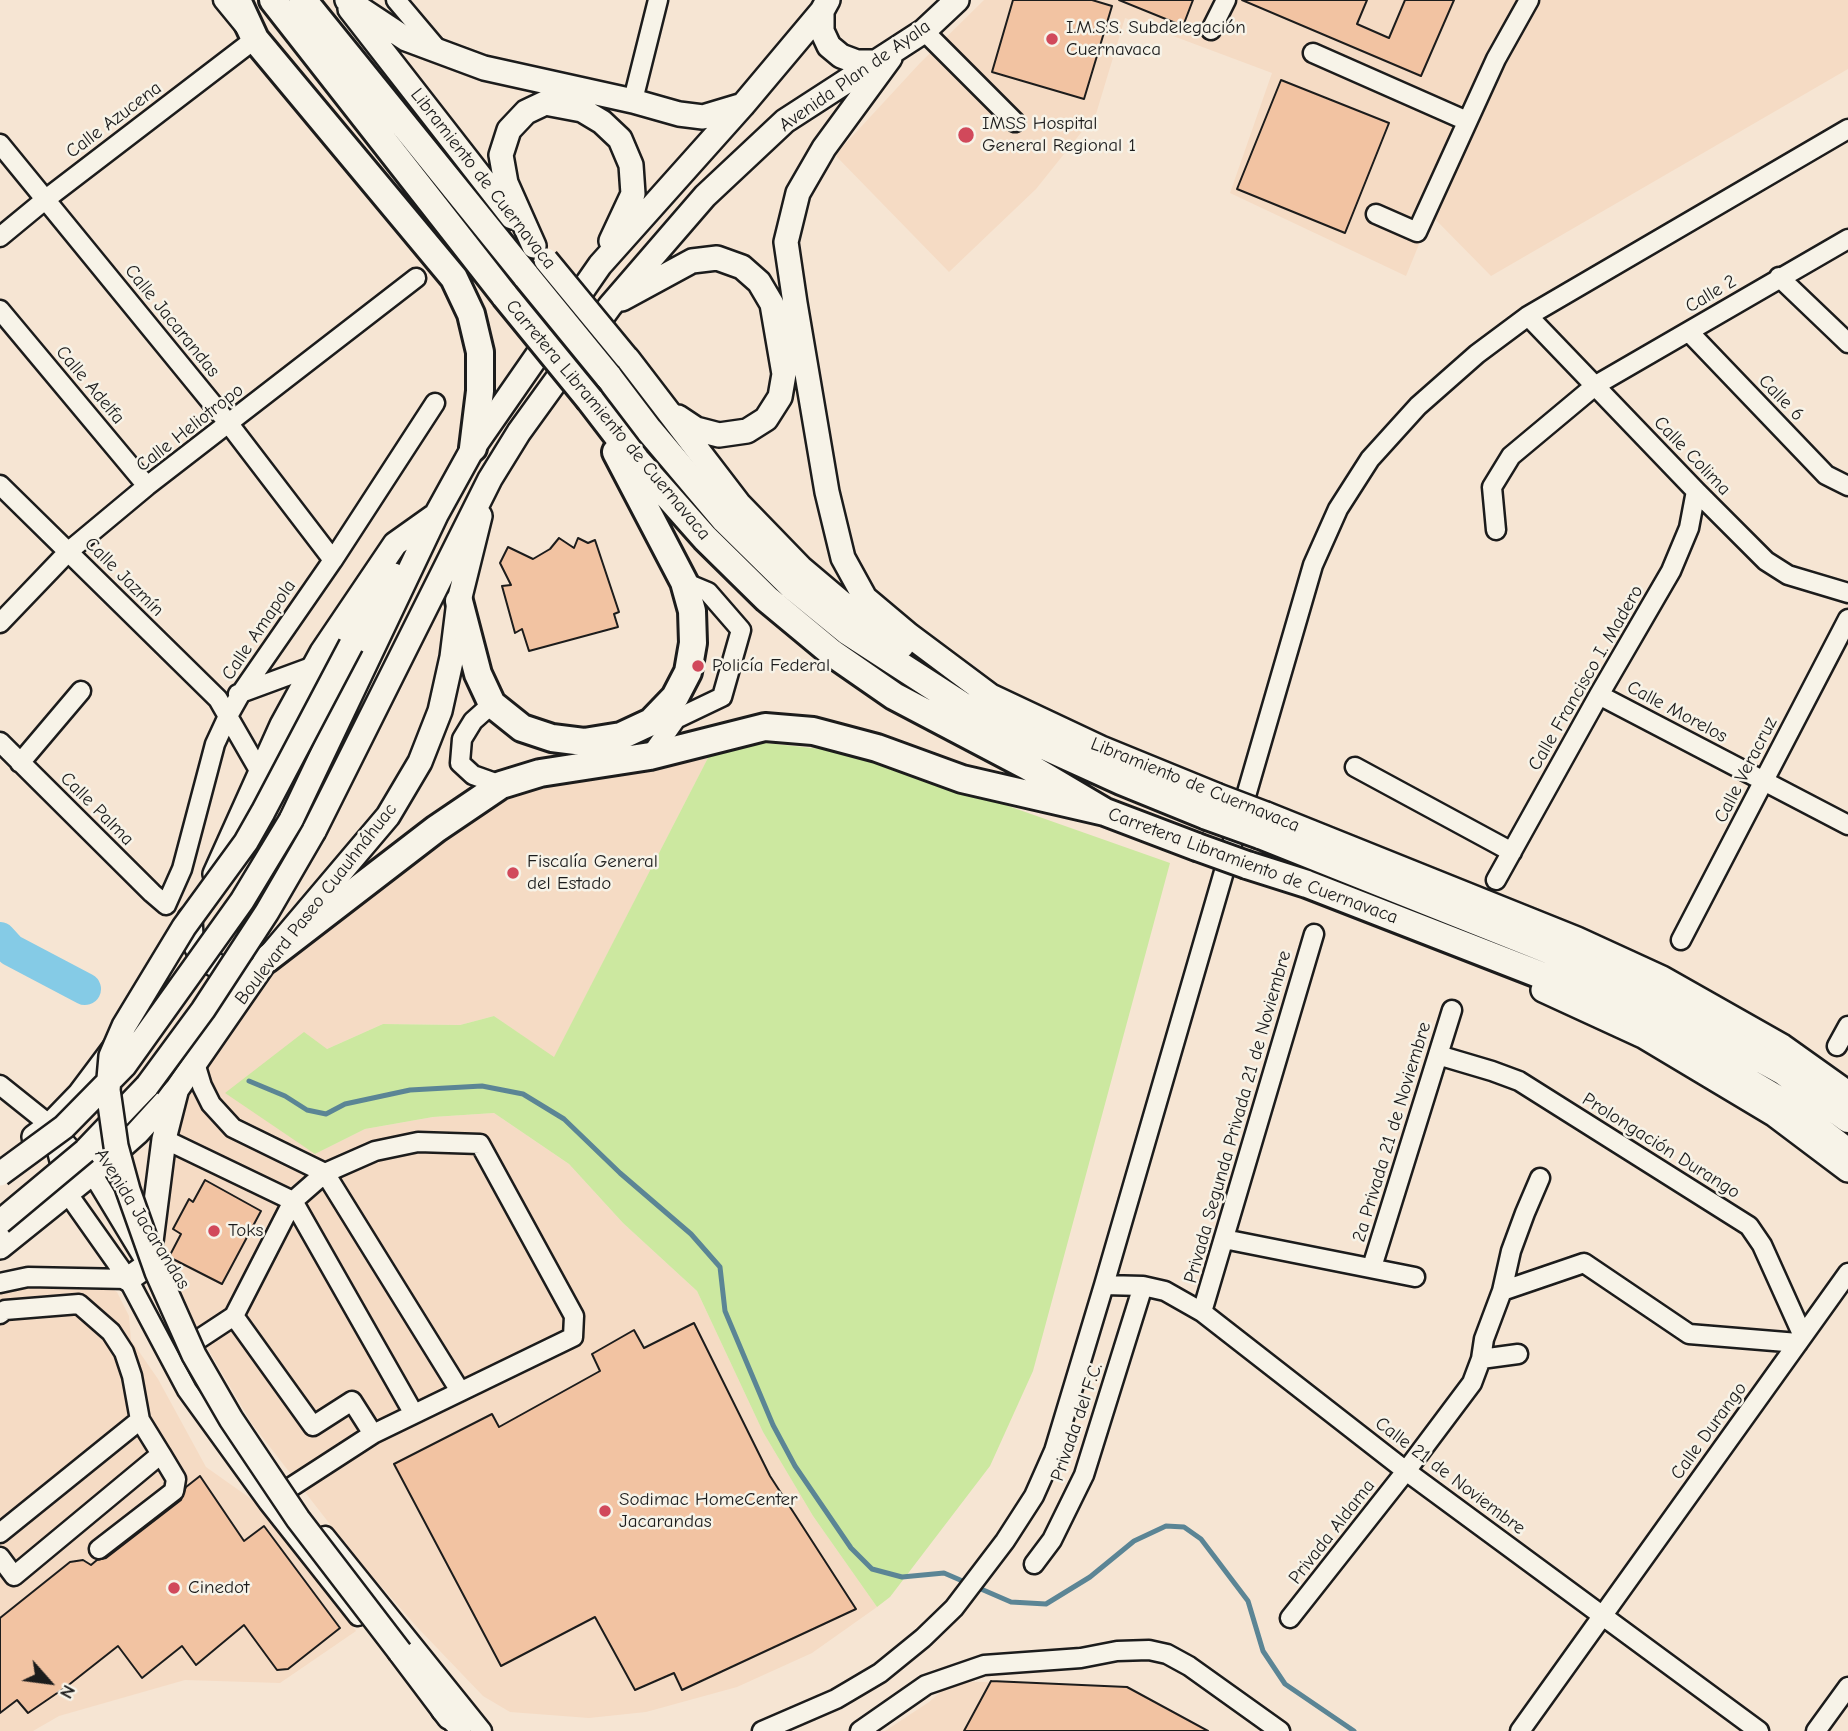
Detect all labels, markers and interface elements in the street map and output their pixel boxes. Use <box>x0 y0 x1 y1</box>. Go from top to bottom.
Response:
street label: Avenida Plan de Ayala <box>775 15 935 137</box>
place label: I.M.S.S. Subdelegación Cuernavaca <box>1066 17 1246 61</box>
marker: I.M.S.S. Subdelegación Cuernavaca <box>1044 31 1060 47</box>
street label: Calle Azucena <box>62 77 166 163</box>
street label: Libramiento de Cuernavaca <box>405 84 561 274</box>
place label: IMSS Hospital General Regional 1 <box>982 113 1136 157</box>
marker: IMSS Hospital General Regional 1 <box>956 125 976 145</box>
street label: Calle Jacarandas <box>120 260 224 382</box>
street label: Calle 2 <box>1681 270 1741 318</box>
street label: Carretera Libramiento de Cuernavaca <box>501 295 715 545</box>
street label: Calle Adelfa <box>51 341 129 429</box>
street label: Calle 6 <box>1753 370 1809 426</box>
street label: Calle Heliotropo <box>132 379 248 477</box>
street label: Calle Colima <box>1649 412 1735 500</box>
street label: Calle Jazmín <box>80 533 168 621</box>
street label: Calle Amapola <box>217 575 301 685</box>
street label: Calle Francisco I. Madero <box>1524 581 1648 775</box>
place label: Policía Federal <box>712 655 830 677</box>
marker: Policía Federal <box>690 658 706 674</box>
street label: Calle Morelos <box>1623 676 1731 748</box>
street label: Calle Veracruz <box>1710 713 1782 827</box>
street label: Libramiento de Cuernavaca <box>1087 733 1303 837</box>
street label: Calle Palma <box>55 767 139 851</box>
street label: Boulevard Paseo Cuauhnáhuac <box>230 799 402 1009</box>
street label: Carretera Libramiento de Cuernavaca <box>1105 803 1401 929</box>
place label: Fiscalía General del Estado <box>527 851 658 895</box>
marker: Fiscalía General del Estado <box>505 865 521 881</box>
street label: Privada Segunda Privada 21 de Noviembre <box>1179 948 1297 1286</box>
street label: 2a Privada 21 de Noviembre <box>1348 1019 1436 1245</box>
street label: Prolongación Durango <box>1578 1088 1744 1204</box>
street label: Avenida Jacarandas <box>89 1144 195 1294</box>
place label: Toks <box>228 1220 263 1242</box>
marker: Toks <box>206 1223 222 1239</box>
street label: Privada del F.C. <box>1046 1360 1108 1484</box>
street label: Calle Durango <box>1666 1378 1752 1484</box>
street label: Calle 21 de Noviembre <box>1370 1412 1530 1540</box>
street label: Privada Aldama <box>1284 1475 1380 1589</box>
place label: Sodimac HomeCenter Jacarandas <box>619 1489 798 1533</box>
marker: Sodimac HomeCenter Jacarandas <box>597 1503 613 1519</box>
place label: Cinedot <box>188 1577 249 1599</box>
marker: Cinedot <box>166 1580 182 1596</box>
north arrow <box>14 1647 84 1717</box>
text: N <box>55 1681 80 1702</box>

